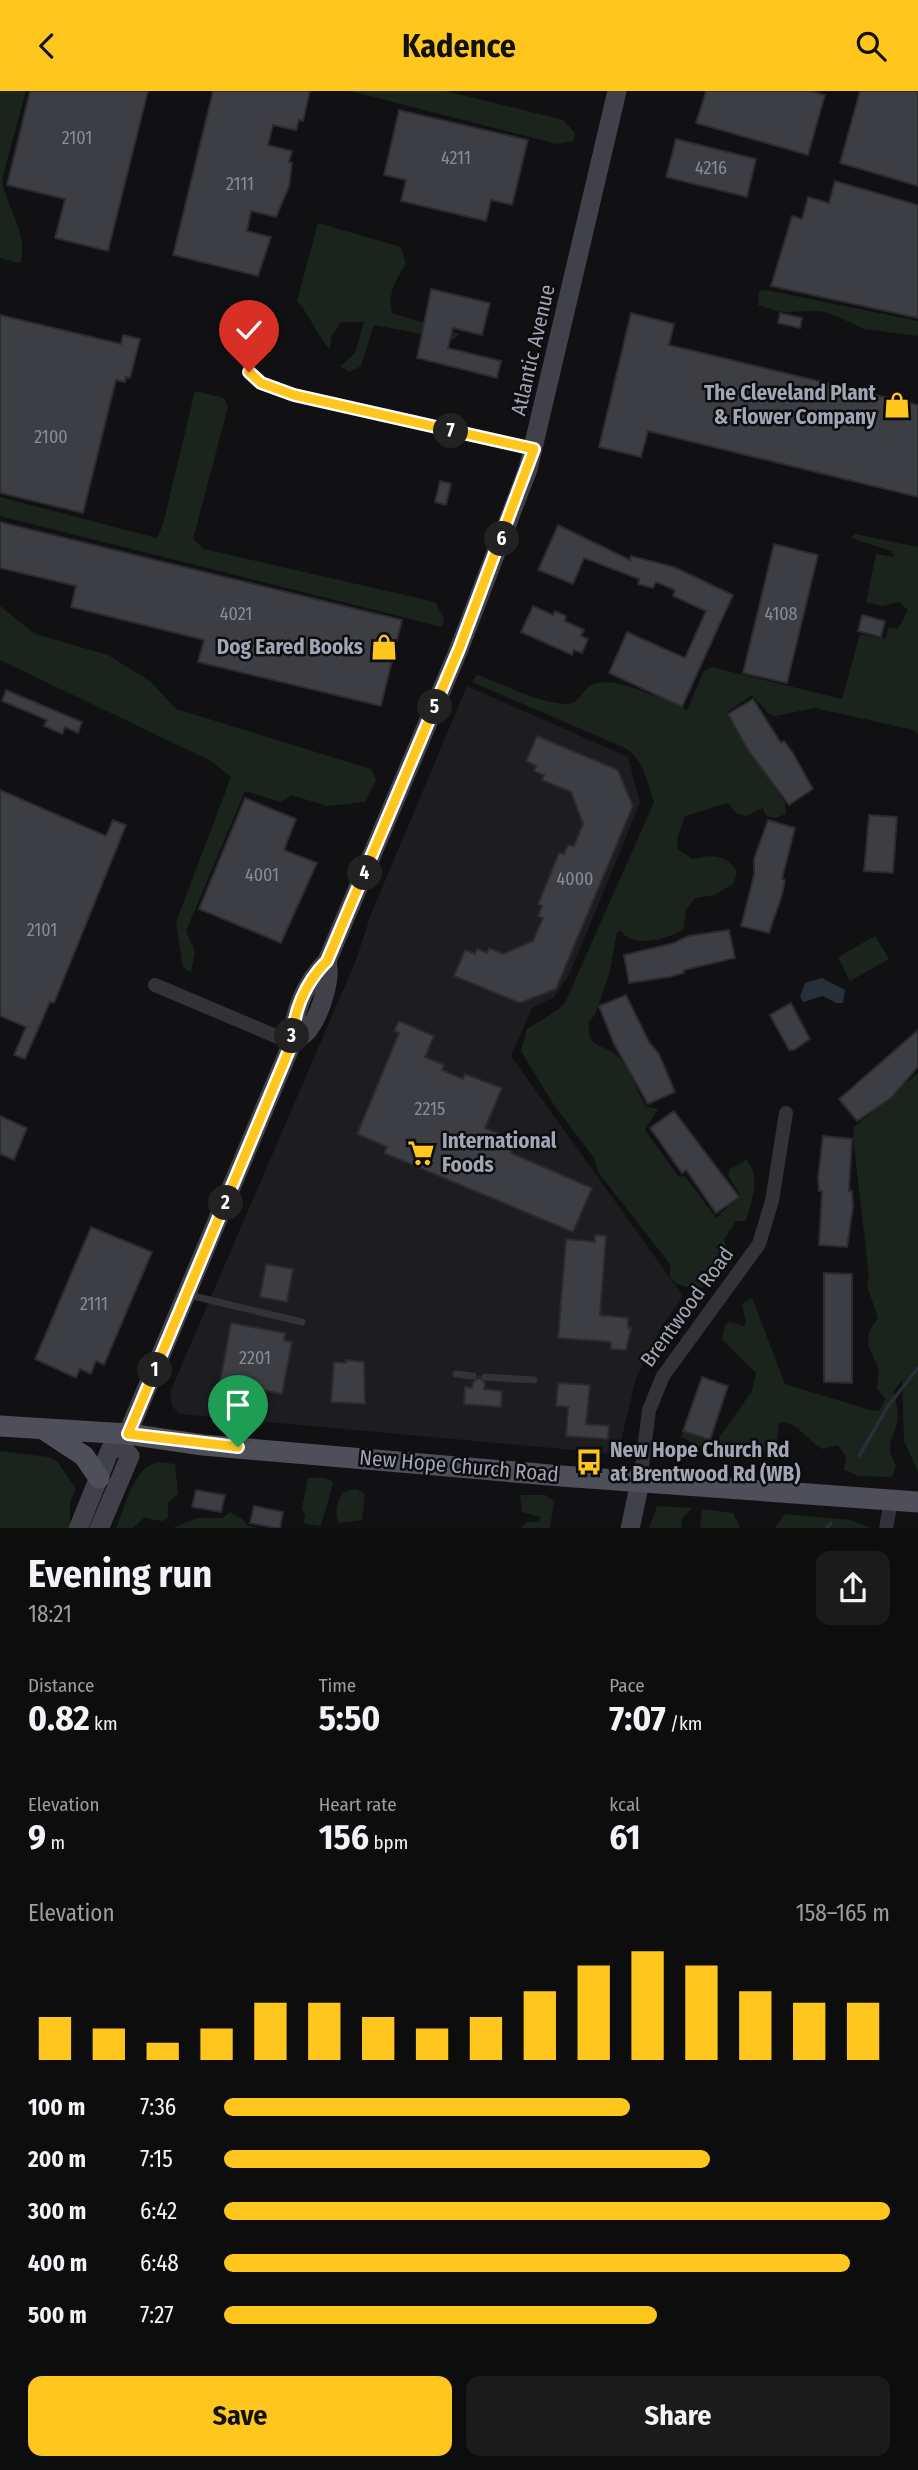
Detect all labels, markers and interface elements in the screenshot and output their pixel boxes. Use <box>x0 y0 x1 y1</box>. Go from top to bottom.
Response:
icon: back <box>28 27 66 65</box>
text: Kadence <box>402 27 516 65</box>
icon: search <box>852 27 890 65</box>
house number: 2101 <box>62 127 92 149</box>
house number: 4211 <box>441 147 471 169</box>
house number: 4216 <box>695 157 727 179</box>
house number: 2111 <box>226 173 254 195</box>
street label: Atlantic Avenue <box>505 282 561 418</box>
pin <box>219 300 279 372</box>
icon: check <box>230 311 268 349</box>
place label: The Cleveland Plant & Flower Company <box>704 380 877 430</box>
shop icon: The Cleveland Plant & Flower Company <box>882 390 912 420</box>
pin: 7 <box>434 413 468 449</box>
text: 7 <box>446 419 455 442</box>
house number: 2100 <box>34 426 68 448</box>
pin: 6 <box>484 521 520 557</box>
text: 6 <box>497 527 506 550</box>
house number: 4021 <box>220 603 252 625</box>
house number: 4108 <box>764 603 798 625</box>
shop icon: Dog Eared Books <box>369 632 399 662</box>
place label: Dog Eared Books <box>217 634 363 660</box>
pin: 5 <box>418 689 452 725</box>
text: 5 <box>430 695 439 718</box>
pin: 4 <box>348 855 382 891</box>
text: 4 <box>360 861 369 884</box>
house number: 4001 <box>245 864 279 886</box>
house number: 4000 <box>557 868 593 890</box>
house number: 2101 <box>27 919 57 941</box>
pin: 3 <box>274 1019 310 1053</box>
text: 3 <box>287 1024 296 1047</box>
house number: 2215 <box>415 1098 445 1120</box>
place label: International Foods <box>442 1128 557 1178</box>
supermarket icon: International Foods <box>406 1138 436 1168</box>
pin: 2 <box>208 1185 244 1221</box>
text: 2 <box>221 1191 230 1214</box>
street label: Brentwood Road <box>635 1242 739 1372</box>
house number: 2111 <box>80 1293 108 1315</box>
house number: 2201 <box>239 1347 271 1369</box>
pin: 1 <box>138 1353 172 1387</box>
text: 1 <box>150 1358 159 1381</box>
pin <box>208 1375 268 1447</box>
icon: arrive <box>219 1386 257 1424</box>
place label: New Hope Church Rd at Brentwood Rd (WB) <box>610 1437 801 1487</box>
street label: New Hope Church Road <box>358 1444 560 1488</box>
bus stop icon: New Hope Church Rd at Brentwood Rd (WB) <box>574 1447 604 1477</box>
text: Evening run <box>28 1551 212 1597</box>
button: share <box>816 1551 890 1625</box>
text: 18:21 <box>28 1600 72 1628</box>
text: Distance <box>28 1674 95 1697</box>
text: Time <box>319 1674 356 1697</box>
text: Pace <box>609 1674 645 1697</box>
text: 0.82 <box>28 1697 90 1739</box>
text: 5:50 <box>319 1697 380 1739</box>
text: 7:07 <box>609 1697 666 1739</box>
text: km <box>90 1712 118 1735</box>
text: /km <box>666 1712 702 1735</box>
text: Elevation <box>28 1793 100 1816</box>
text: Heart rate <box>319 1793 397 1816</box>
text: kcal <box>609 1793 640 1816</box>
text: 9 <box>28 1816 46 1858</box>
text: 156 <box>319 1816 369 1858</box>
text: 61 <box>609 1816 641 1858</box>
text: m <box>46 1831 65 1854</box>
text: bpm <box>369 1831 408 1854</box>
text: Elevation <box>28 1899 115 1927</box>
text: 158–165 m <box>796 1899 890 1927</box>
text: 100 m <box>28 2093 85 2121</box>
text: 7:36 <box>140 2093 176 2121</box>
text: 200 m <box>28 2145 86 2173</box>
text: 7:15 <box>140 2145 173 2173</box>
text: 300 m <box>28 2197 86 2225</box>
text: 6:42 <box>140 2197 177 2225</box>
text: 400 m <box>28 2249 87 2277</box>
text: 6:48 <box>140 2249 179 2277</box>
text: 500 m <box>28 2301 87 2329</box>
text: 7:27 <box>140 2301 174 2329</box>
button: Save <box>28 2376 452 2456</box>
button: Share <box>466 2376 890 2456</box>

